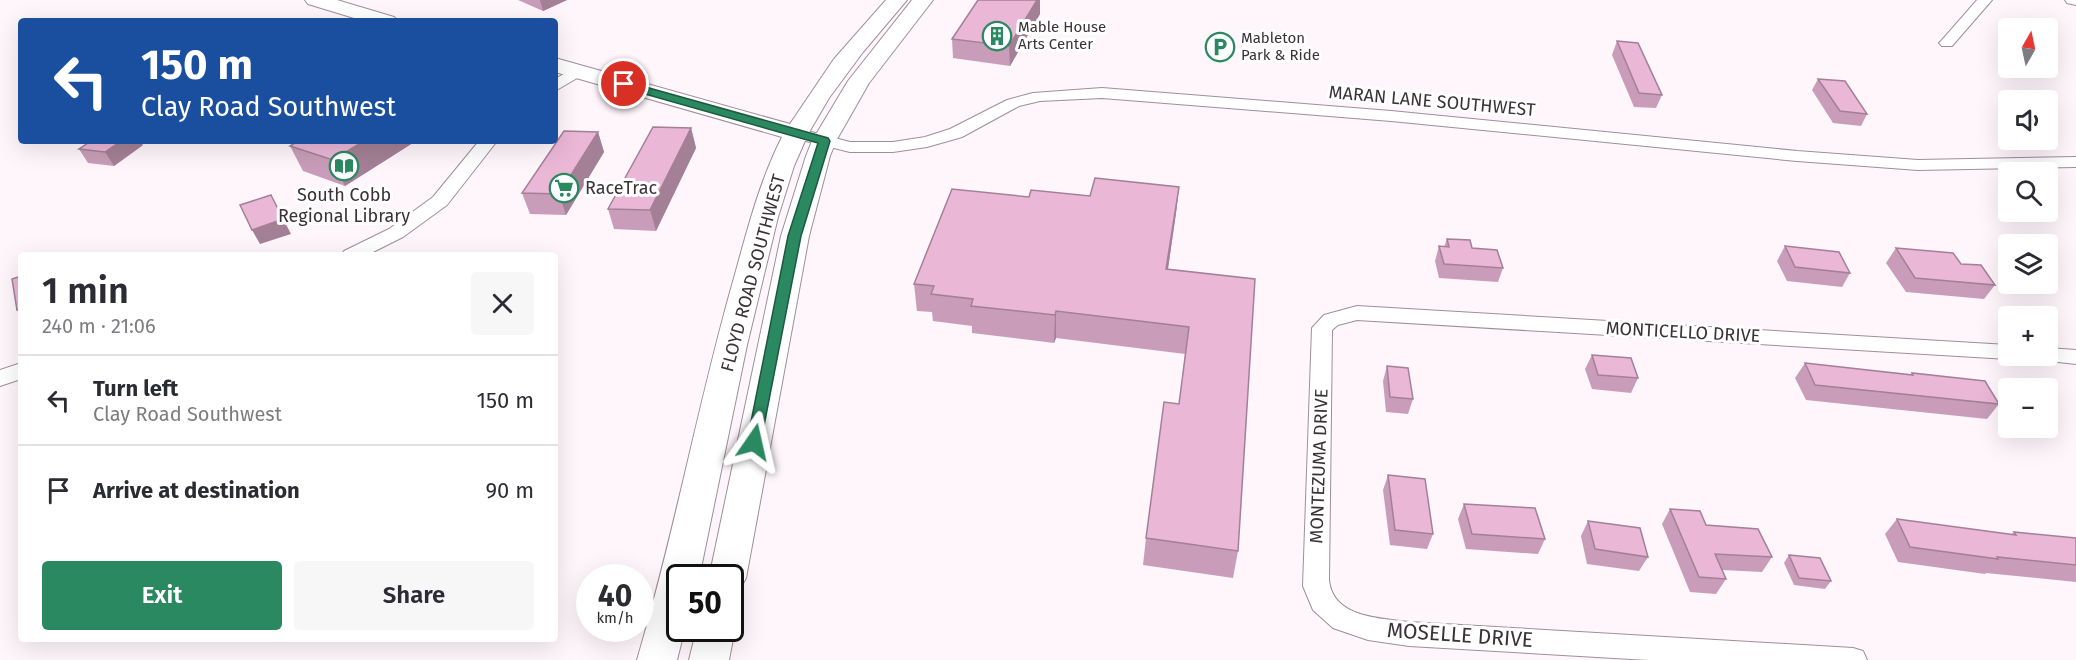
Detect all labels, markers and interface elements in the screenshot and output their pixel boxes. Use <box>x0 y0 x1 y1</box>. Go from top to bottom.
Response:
place label: Mable House Arts Center <box>1018 18 1106 53</box>
north arrow <box>1998 18 2058 78</box>
map controls <box>1998 18 2058 438</box>
building icon: Mable House Arts Center <box>981 20 1013 52</box>
place label: Mableton Park & Ride <box>1241 29 1320 64</box>
parking icon: Mableton Park & Ride <box>1204 31 1236 63</box>
text: 150 m <box>141 40 253 90</box>
icon: left <box>42 42 120 120</box>
pin <box>598 58 649 109</box>
icon: arrive <box>607 67 640 100</box>
street label: MARAN LANE SOUTHWEST <box>1328 81 1537 121</box>
button: sound <box>1998 90 2058 150</box>
text: Clay Road Southwest <box>141 91 396 123</box>
library icon: South Cobb Regional Library <box>328 150 360 182</box>
button: search <box>1998 162 2058 222</box>
street label: FLOYD ROAD SOUTHWEST <box>716 171 790 374</box>
supermarket icon: RaceTrac <box>548 172 580 204</box>
place label: RaceTrac <box>585 177 657 199</box>
place label: South Cobb Regional Library <box>278 184 410 227</box>
button: layers <box>1998 234 2058 294</box>
text: 1 min <box>42 269 129 313</box>
button: close <box>471 272 534 335</box>
button: + <box>1998 306 2058 366</box>
text: 240 m · 21:06 <box>42 314 156 338</box>
street label: MONTICELLO DRIVE <box>1605 317 1761 347</box>
text: Turn left <box>93 375 178 402</box>
button: − <box>1998 378 2058 438</box>
icon: left <box>42 384 75 417</box>
text: 150 m <box>476 387 534 414</box>
street label: MONTEZUMA DRIVE <box>1305 388 1333 544</box>
text: Clay Road Southwest <box>93 402 282 426</box>
position arrow <box>722 410 786 474</box>
icon: arrive <box>42 474 75 507</box>
text: Arrive at destination <box>93 477 300 504</box>
text: 90 m <box>485 477 534 504</box>
button: Exit <box>42 561 282 630</box>
button: Share <box>294 561 534 630</box>
speed limit sign: 50 <box>666 564 744 642</box>
text: 40 <box>598 578 632 614</box>
text: km/h <box>596 609 634 627</box>
street label: MOSELLE DRIVE <box>1386 617 1534 653</box>

